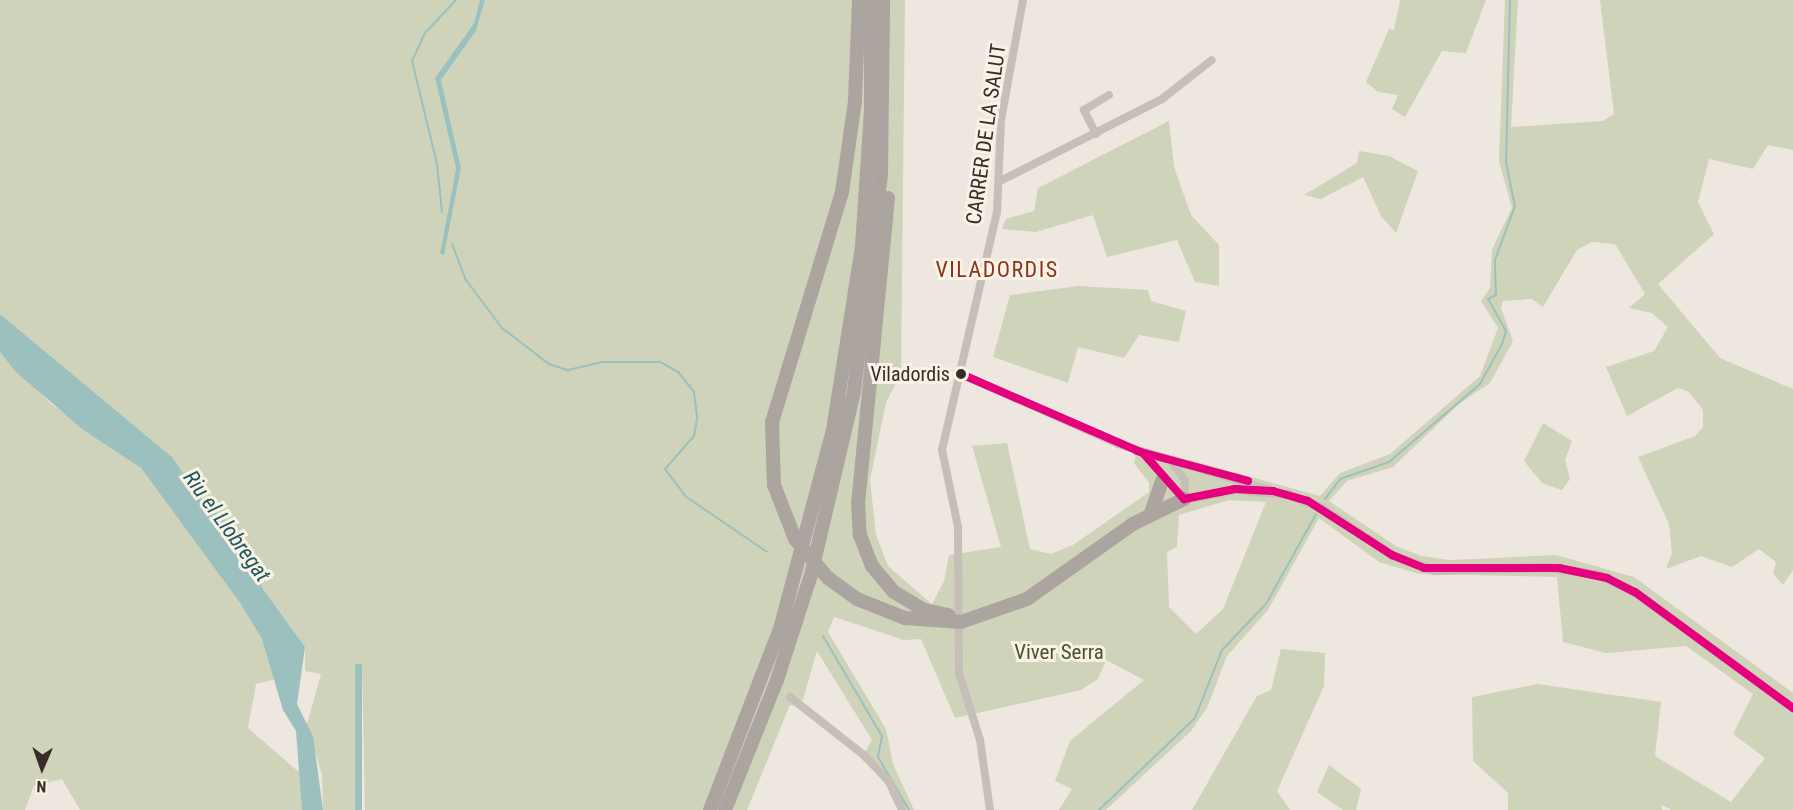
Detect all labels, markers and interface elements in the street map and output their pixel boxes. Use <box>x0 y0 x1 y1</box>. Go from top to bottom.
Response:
street label: CARRER DE LA SALUT <box>961 42 1011 226</box>
district label: VILADORDIS <box>935 257 1059 283</box>
place label: Viladordis <box>871 362 950 386</box>
marker: Viladordis <box>955 368 967 380</box>
water label: Riu el Llobregat <box>178 465 276 587</box>
park label: Viver Serra <box>1014 639 1104 665</box>
north arrow <box>12 738 72 798</box>
text: N <box>36 777 47 796</box>

